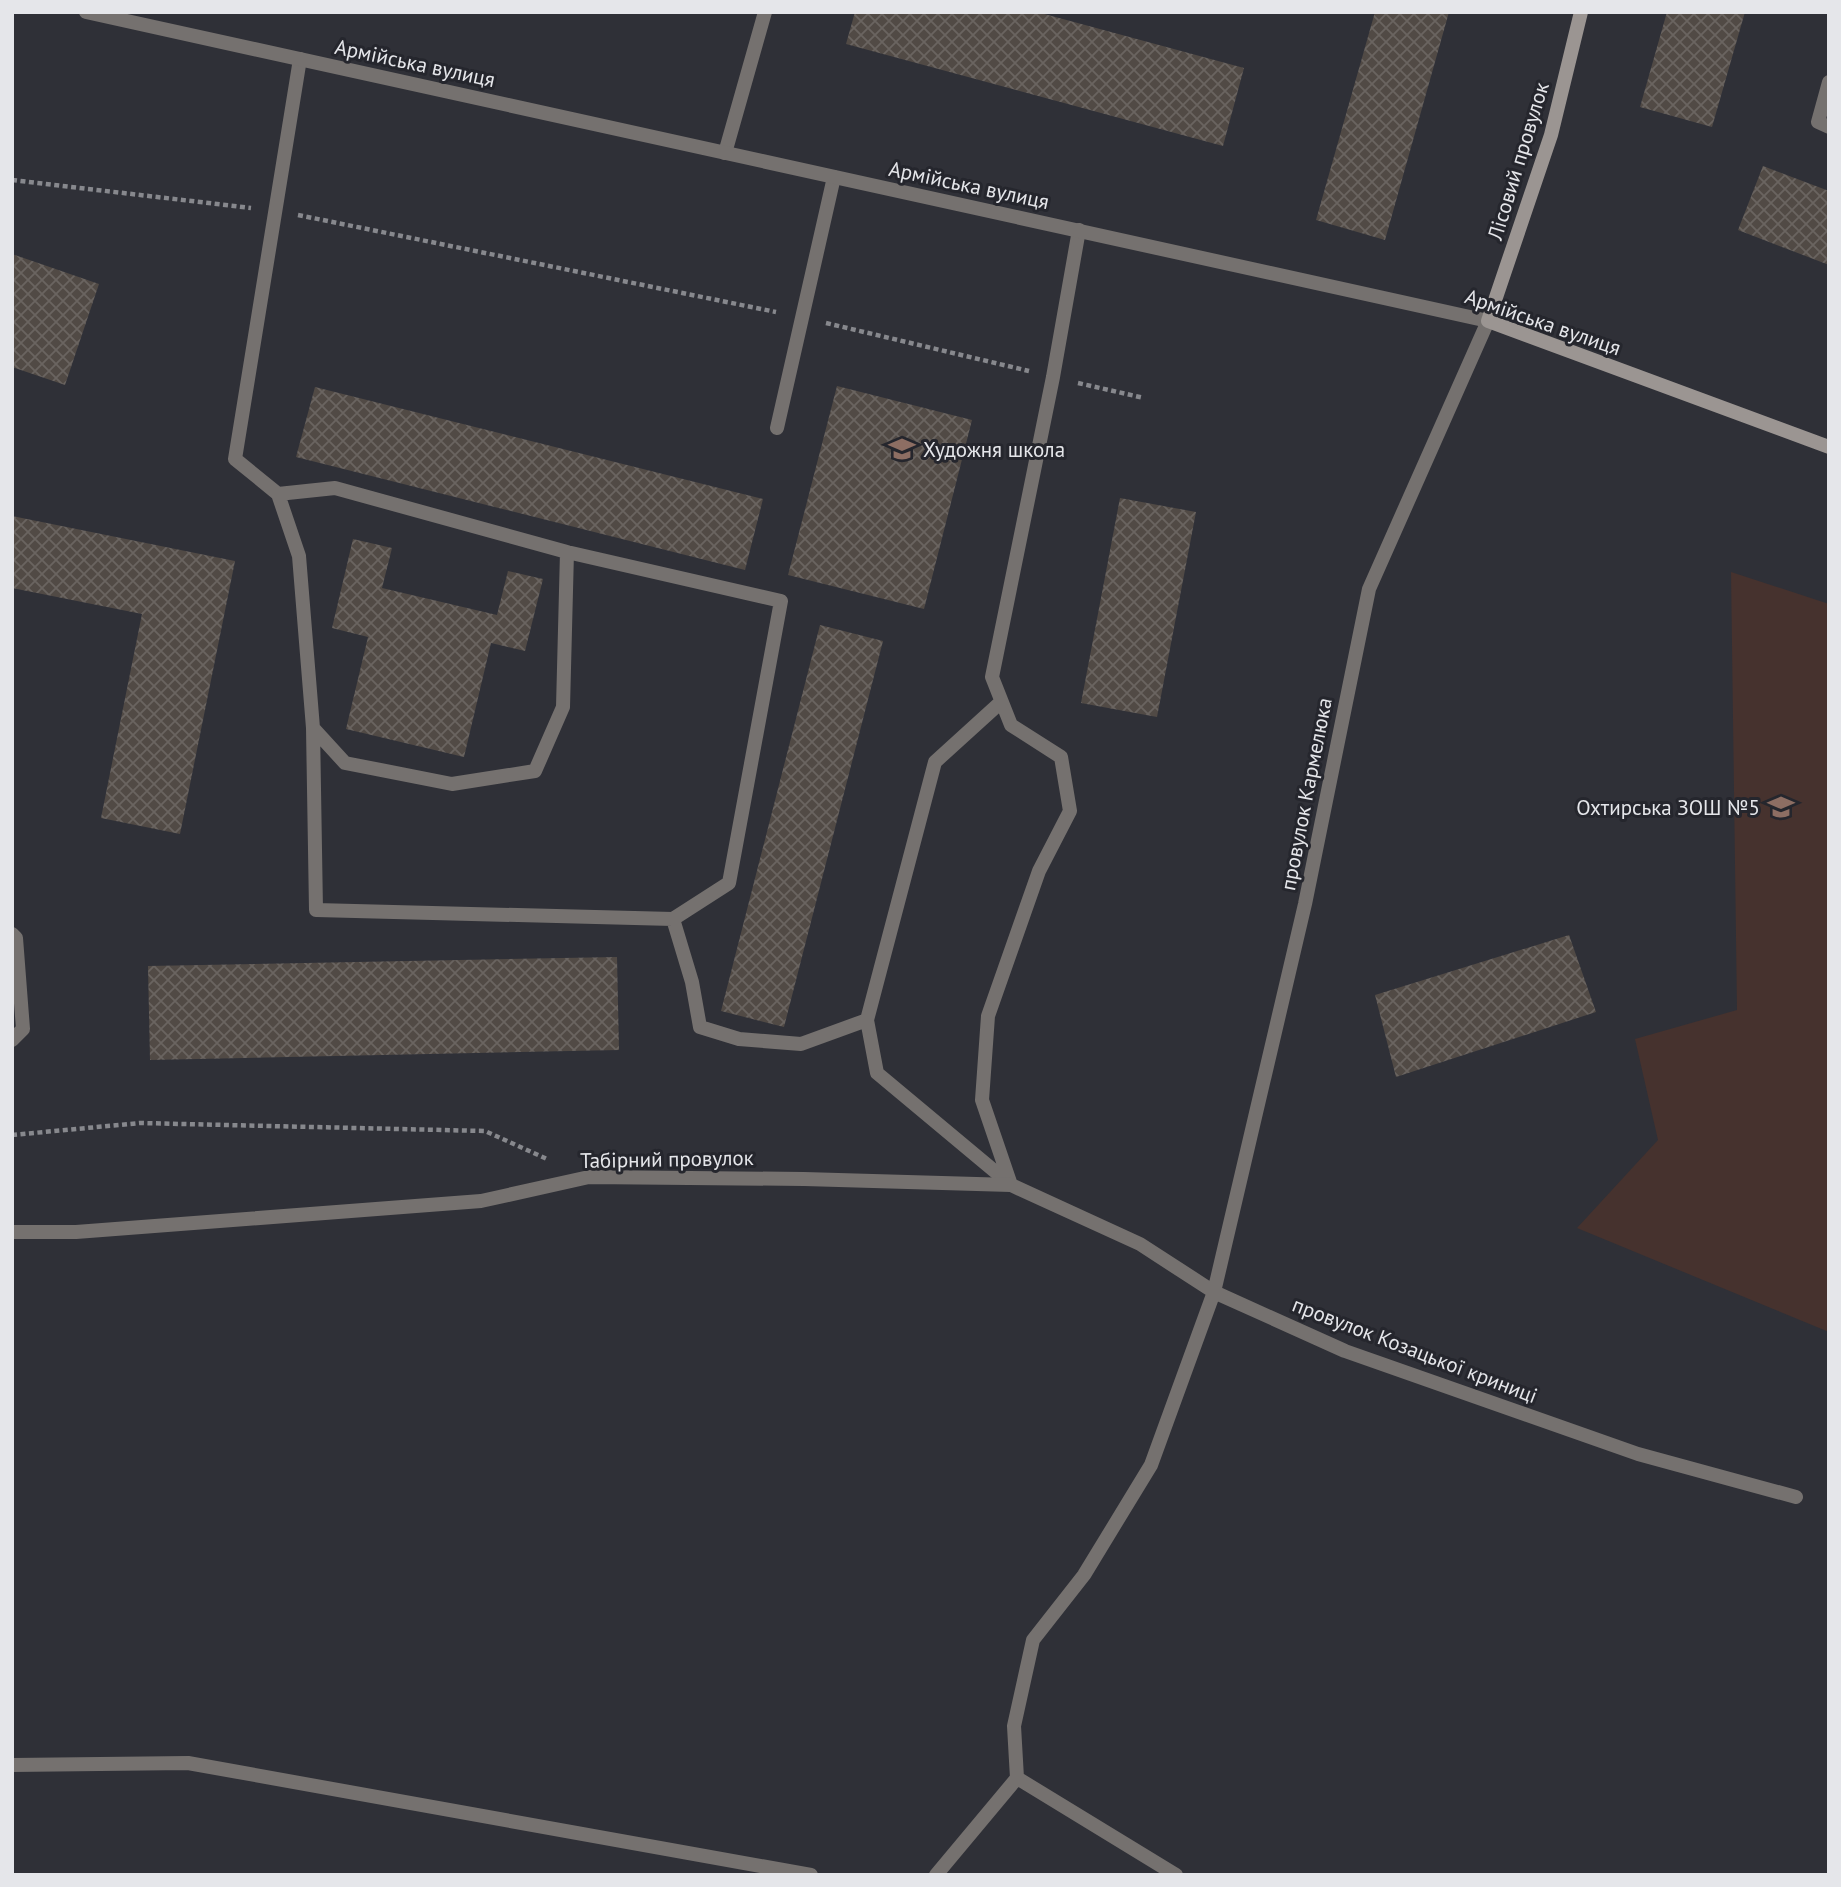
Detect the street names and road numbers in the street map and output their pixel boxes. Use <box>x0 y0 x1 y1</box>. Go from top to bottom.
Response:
street label: Армійська вулиця <box>332 33 498 93</box>
street label: Лісовий провулок <box>1481 79 1555 244</box>
street label: Армійська вулиця <box>886 155 1052 215</box>
street label: Армійська вулиця <box>1462 283 1624 361</box>
street label: провулок Кармелюка <box>1274 695 1338 893</box>
street label: Табірний провулок <box>580 1144 754 1174</box>
street label: провулок Козацької криниці <box>1289 1291 1541 1409</box>

